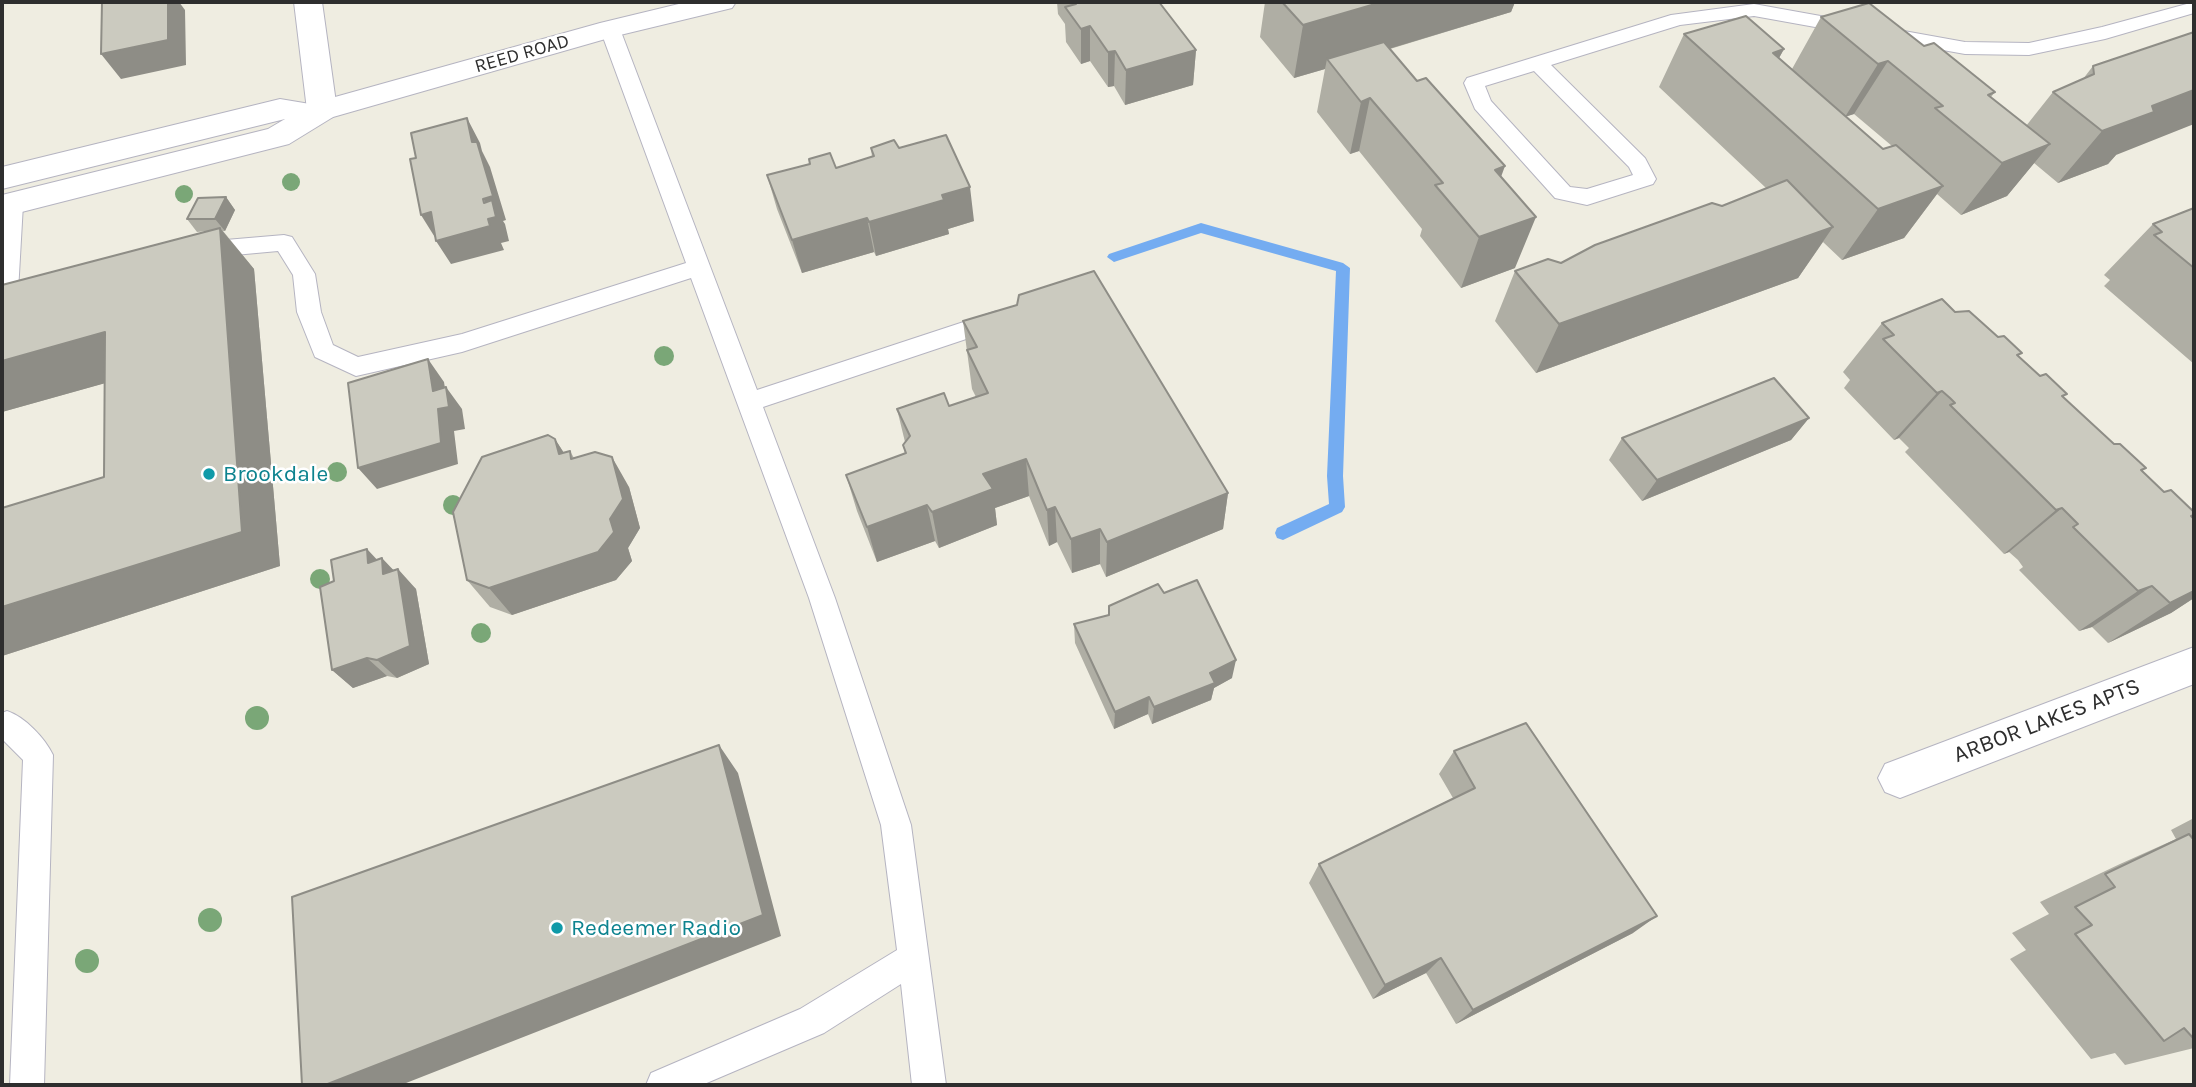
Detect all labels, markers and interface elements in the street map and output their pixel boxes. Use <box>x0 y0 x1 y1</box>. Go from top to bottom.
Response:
street label: REED ROAD <box>472 30 572 78</box>
place label: Brookdale <box>223 460 328 488</box>
marker: Brookdale <box>201 466 217 482</box>
street label: ARBOR LAKES APTS <box>1950 673 2144 769</box>
place label: Redeemer Radio <box>571 914 741 942</box>
marker: Redeemer Radio <box>549 920 565 936</box>

